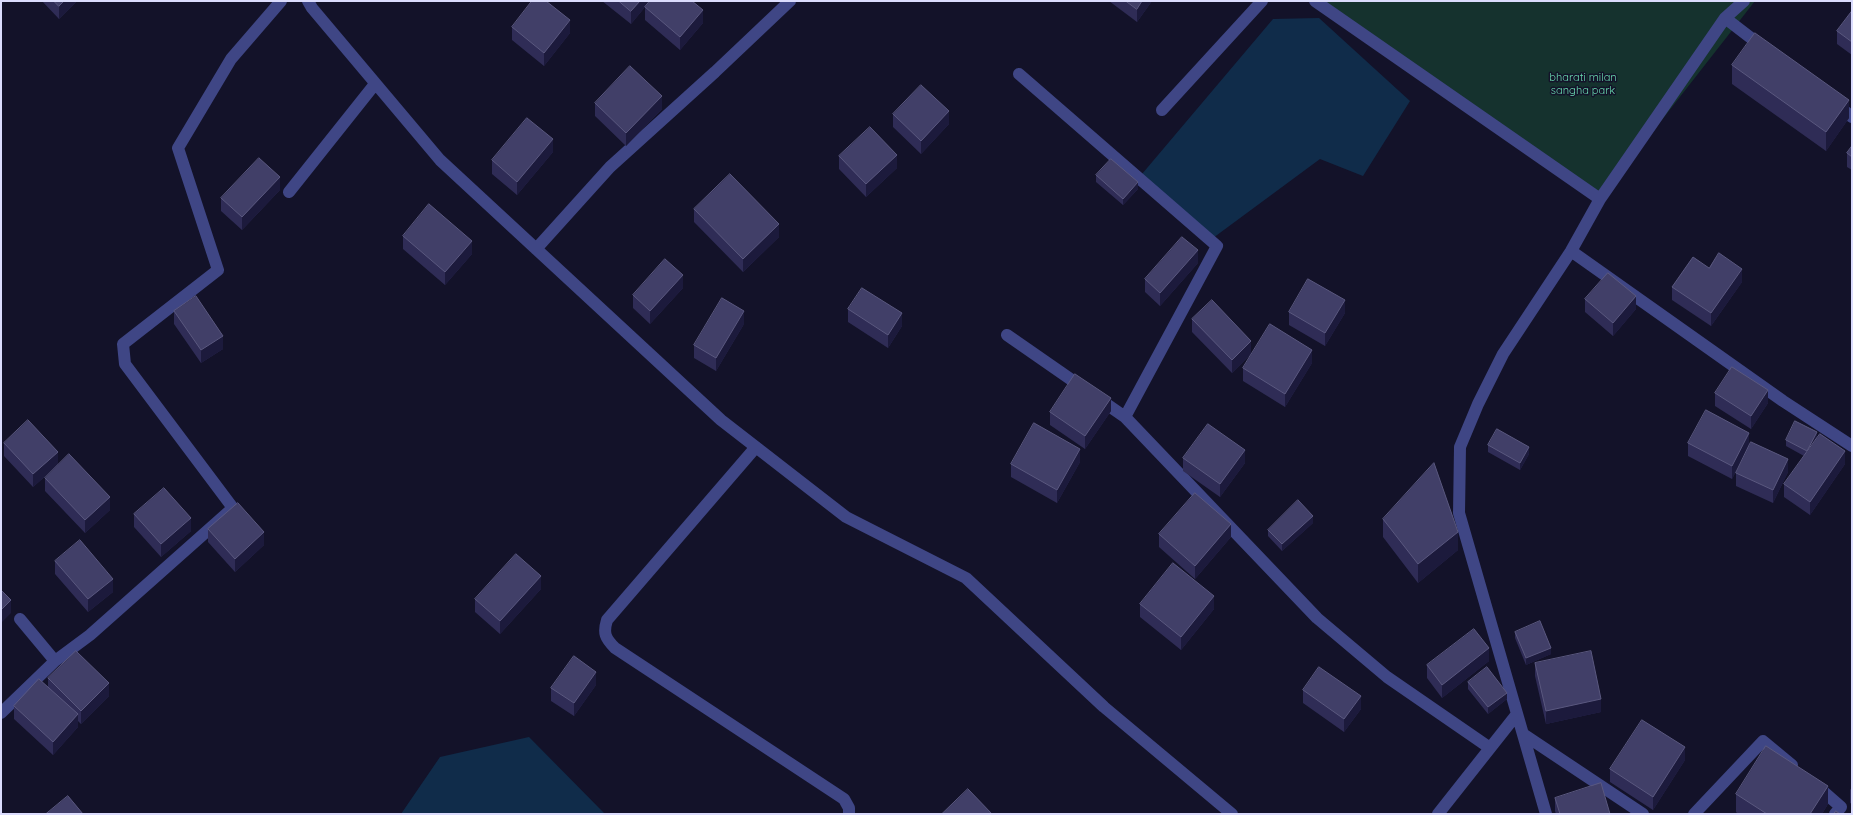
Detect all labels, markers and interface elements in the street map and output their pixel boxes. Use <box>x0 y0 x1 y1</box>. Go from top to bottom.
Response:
park label: bharati milan sangha park <box>1549 71 1617 97</box>

